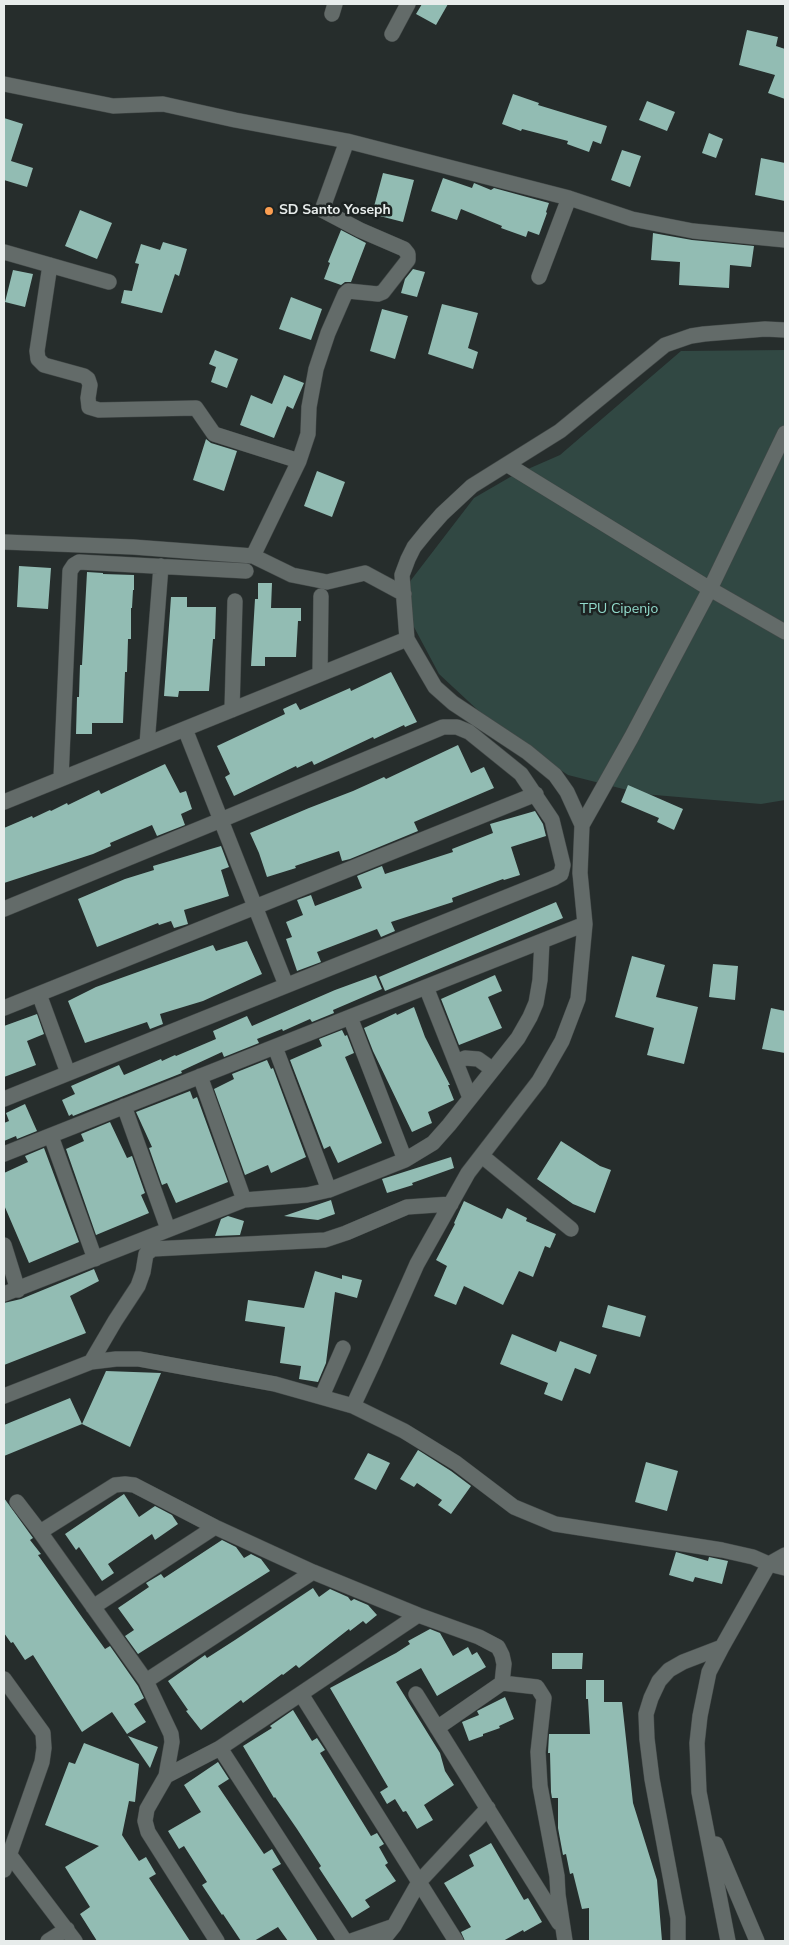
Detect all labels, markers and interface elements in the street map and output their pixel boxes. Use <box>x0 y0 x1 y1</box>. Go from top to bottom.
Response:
place label: SD Santo Yoseph <box>279 203 391 219</box>
marker: SD Santo Yoseph <box>263 205 275 217</box>
park label: TPU Cipenjo <box>580 602 658 618</box>

